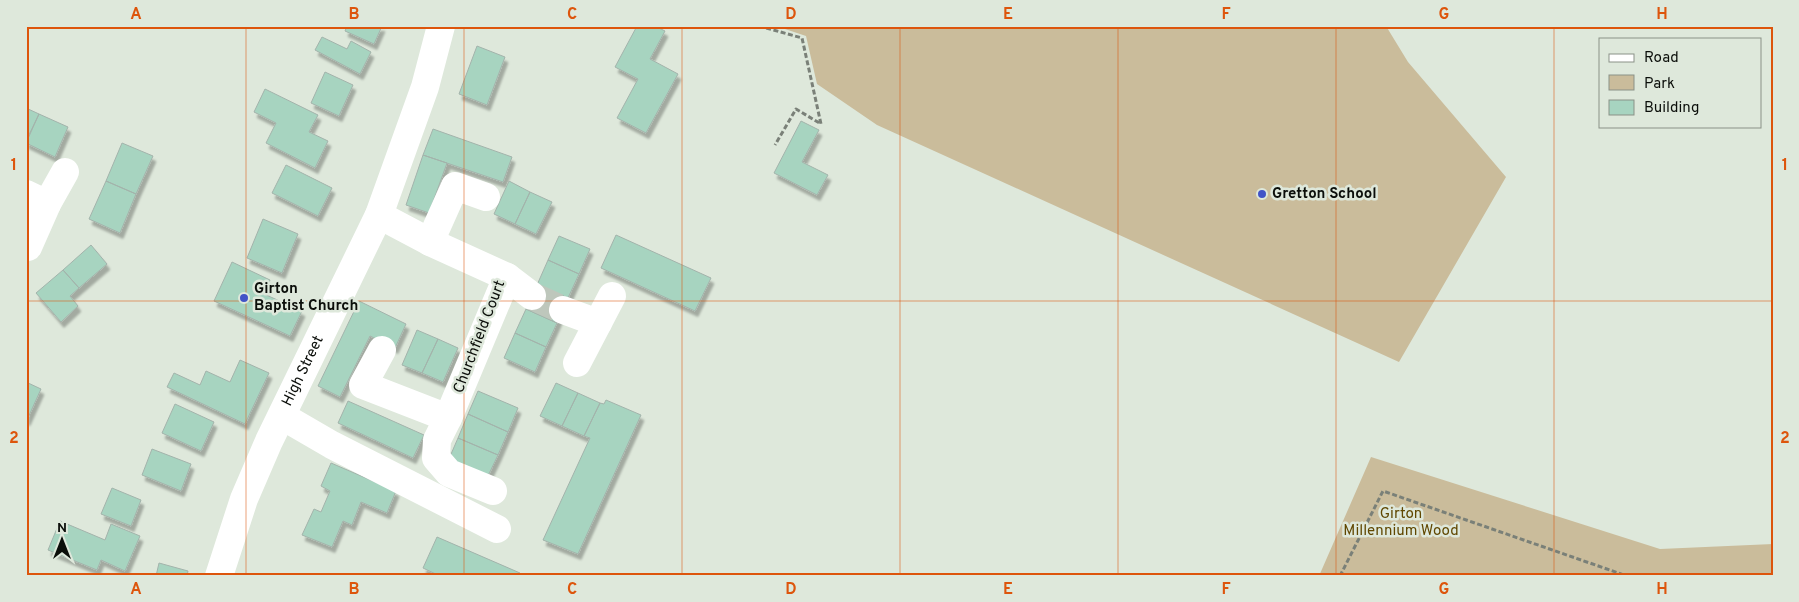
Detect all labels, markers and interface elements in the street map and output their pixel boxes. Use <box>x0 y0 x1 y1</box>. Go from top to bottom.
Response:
text: A <box>130 5 142 25</box>
text: B <box>348 5 360 25</box>
text: C <box>567 5 577 25</box>
text: D <box>785 5 797 25</box>
text: E <box>1003 5 1013 25</box>
text: F <box>1221 5 1231 25</box>
text: G <box>1439 5 1449 25</box>
text: H <box>1656 5 1668 25</box>
legend <box>1599 38 1762 128</box>
text: Road <box>1644 49 1679 68</box>
text: Park <box>1644 75 1675 94</box>
text: Building <box>1644 99 1699 118</box>
text: 1 <box>11 156 17 176</box>
text: 1 <box>1782 156 1788 176</box>
place label: Gretton School <box>1272 185 1377 204</box>
marker: Gretton School <box>1256 188 1268 200</box>
street label: Churchfield Court <box>450 278 510 396</box>
place label: Girton Baptist Church <box>254 280 358 316</box>
marker: Girton Baptist Church <box>238 292 250 304</box>
street label: High Street <box>278 333 328 409</box>
text: 2 <box>9 429 19 449</box>
text: 2 <box>1780 429 1790 449</box>
park label: Girton Millennium Wood <box>1343 505 1459 541</box>
north arrow <box>38 514 88 564</box>
text: N <box>57 520 67 537</box>
text: A <box>130 580 142 600</box>
text: B <box>348 580 360 600</box>
text: C <box>567 580 577 600</box>
text: D <box>785 580 797 600</box>
text: E <box>1003 580 1013 600</box>
text: F <box>1221 580 1231 600</box>
text: G <box>1439 580 1449 600</box>
text: H <box>1656 580 1668 600</box>

